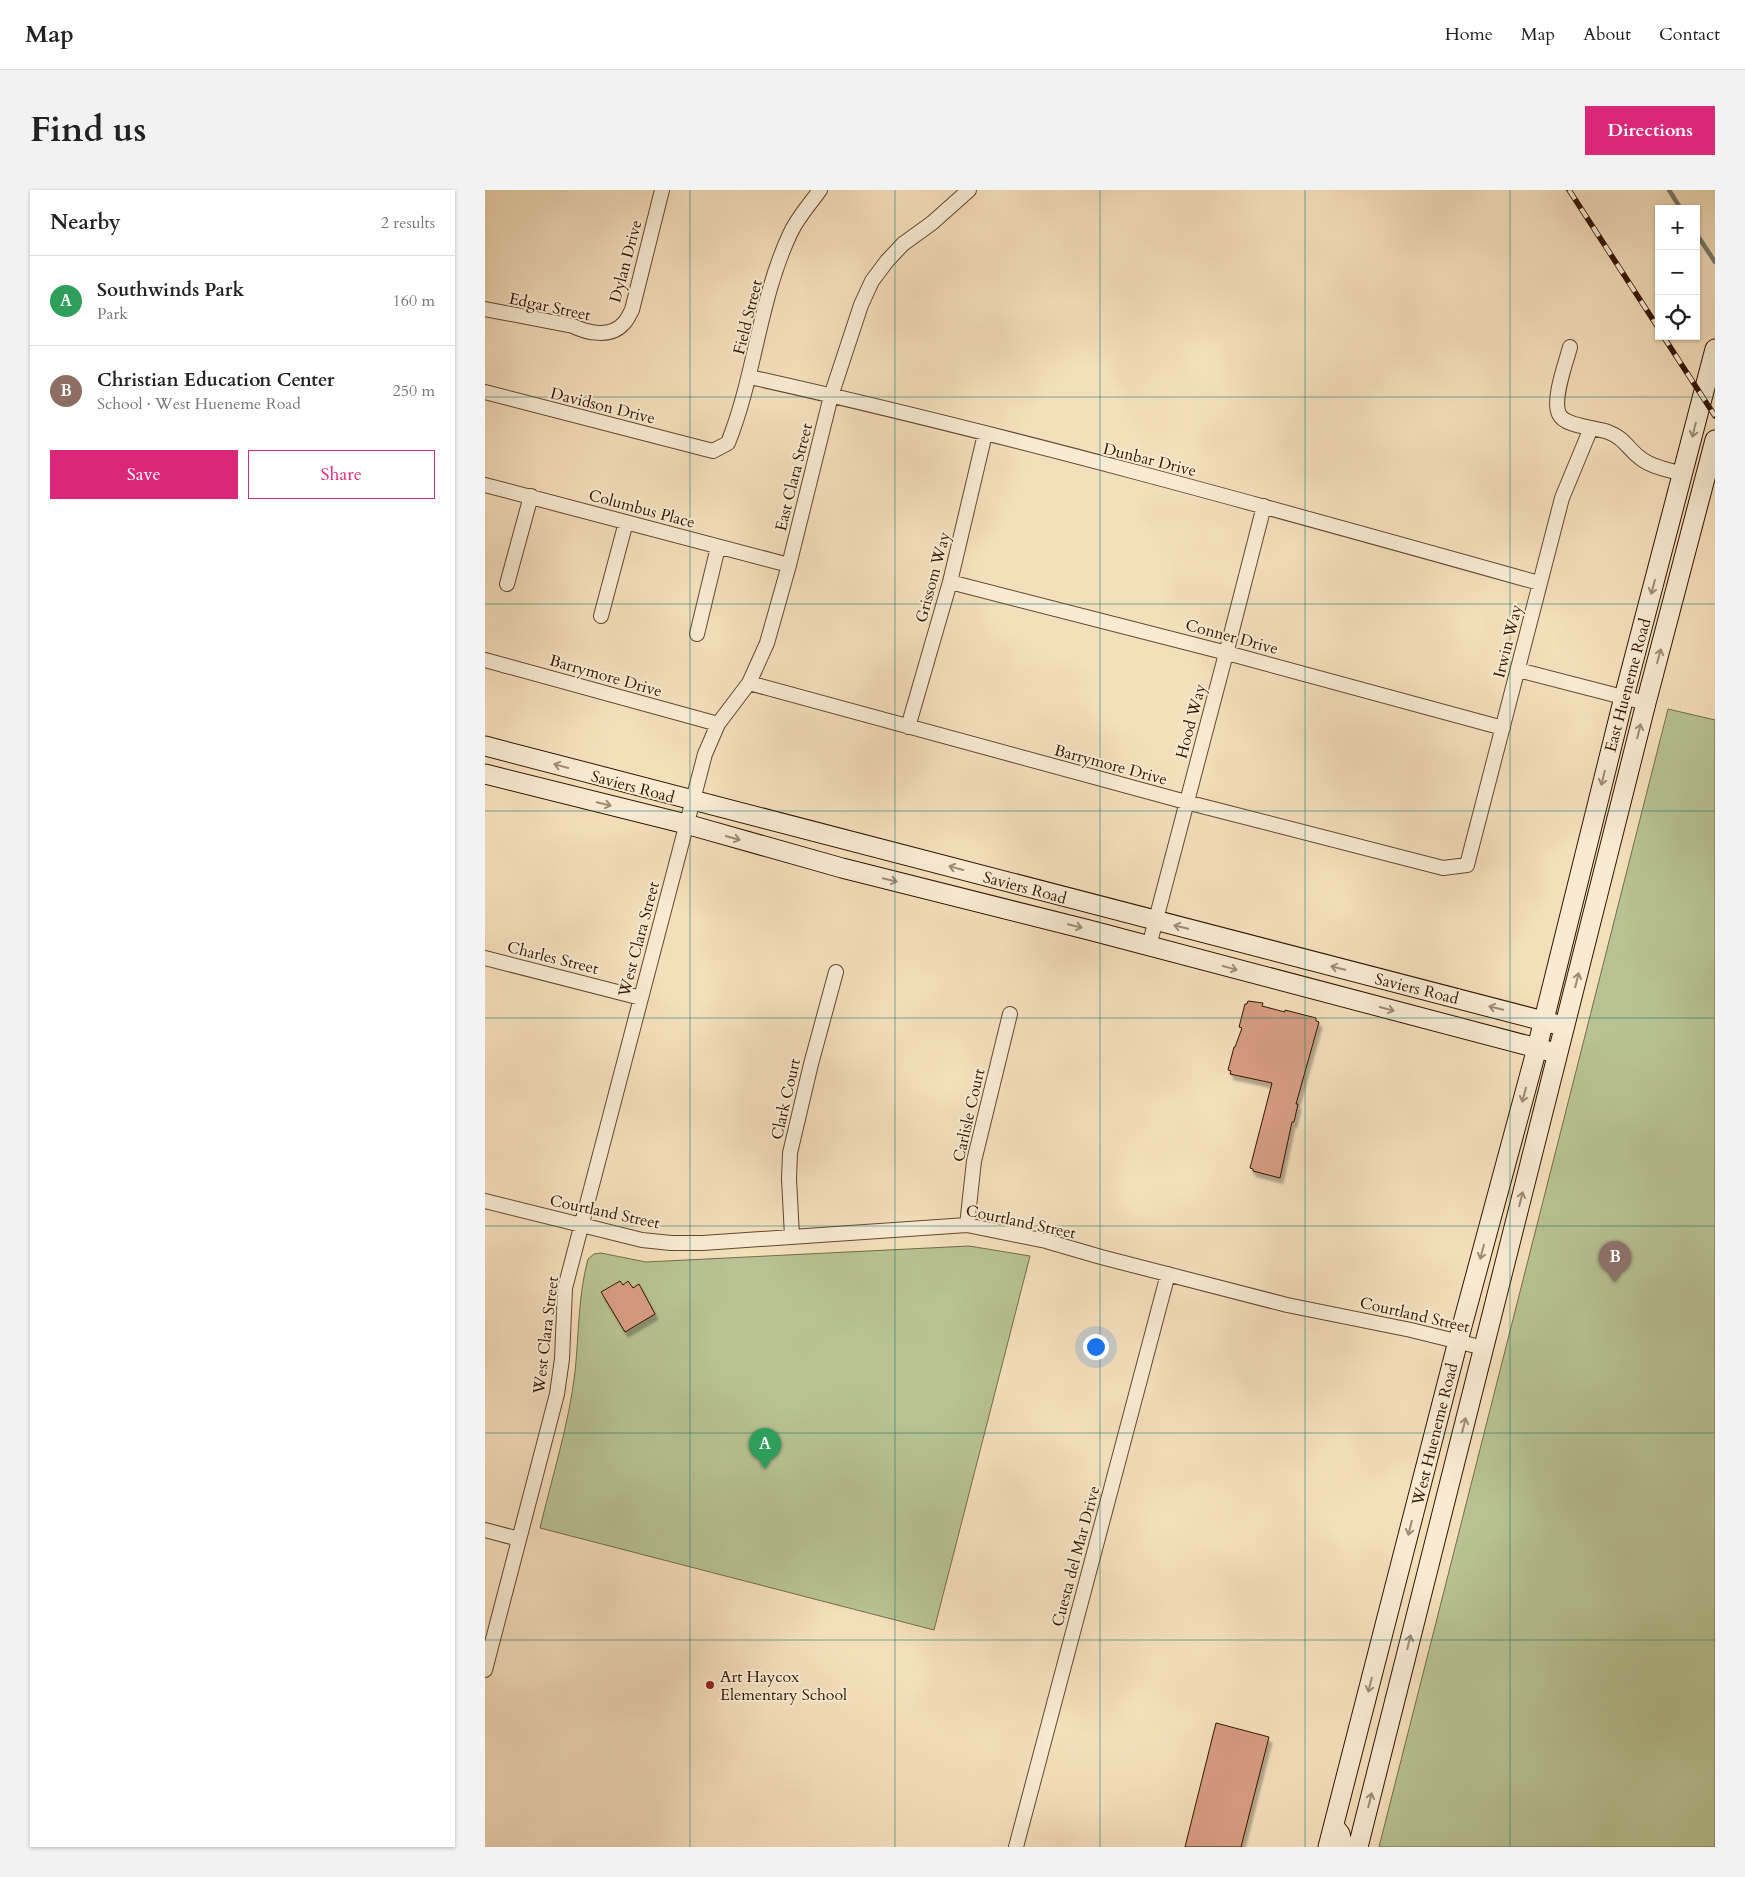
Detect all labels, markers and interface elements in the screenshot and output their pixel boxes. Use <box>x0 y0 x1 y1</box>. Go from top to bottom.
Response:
text: Map <box>25 18 74 51</box>
text: Home <box>1445 22 1493 47</box>
text: Map <box>1521 22 1555 47</box>
text: About <box>1583 22 1631 47</box>
text: Contact <box>1659 22 1720 47</box>
text: Find us <box>30 106 146 154</box>
button: Directions <box>1585 106 1715 155</box>
map controls <box>1655 205 1700 340</box>
button: + <box>1655 205 1700 250</box>
text: Nearby <box>50 208 121 237</box>
text: 2 results <box>381 212 435 234</box>
street label: Dylan Drive <box>604 218 648 305</box>
button: − <box>1655 250 1700 295</box>
text: Southwinds Park <box>97 277 244 303</box>
street label: Field Street <box>728 278 768 357</box>
street label: Edgar Street <box>507 288 593 326</box>
text: A <box>60 290 72 312</box>
text: 160 m <box>393 290 435 312</box>
button: locate <box>1655 295 1700 340</box>
text: Park <box>97 303 128 325</box>
text: Christian Education Center <box>97 367 334 393</box>
text: B <box>60 380 72 402</box>
text: 250 m <box>393 380 435 402</box>
street label: Davidson Drive <box>548 382 657 430</box>
text: School · West Hueneme Road <box>97 393 301 415</box>
street label: East Clara Street <box>770 421 818 533</box>
one-way arrow <box>1689 422 1698 438</box>
street label: Dunbar Drive <box>1101 438 1199 482</box>
button: Save <box>50 450 238 499</box>
button: Share <box>248 450 435 499</box>
street label: Columbus Place <box>586 484 697 534</box>
street label: Grissom Way <box>910 529 956 625</box>
one-way arrow <box>1648 579 1657 595</box>
street label: Irwin Way <box>1488 602 1528 680</box>
street label: Conner Drive <box>1183 614 1281 660</box>
street label: East Hueneme Road <box>1600 616 1657 755</box>
one-way arrow <box>1654 648 1664 664</box>
street label: Barrymore Drive <box>547 649 665 703</box>
street label: Hood Way <box>1170 681 1212 761</box>
one-way arrow <box>1635 724 1644 740</box>
street label: Barrymore Drive <box>1052 739 1170 791</box>
one-way arrow <box>553 761 569 771</box>
street label: Saviers Road <box>589 765 677 809</box>
one-way arrow <box>1598 770 1607 786</box>
one-way arrow <box>596 800 612 809</box>
one-way arrow <box>725 833 741 843</box>
one-way arrow <box>949 863 965 872</box>
street label: Saviers Road <box>981 866 1069 910</box>
one-way arrow <box>881 876 897 885</box>
street label: West Clara Street <box>613 879 665 1000</box>
one-way arrow <box>1066 922 1082 932</box>
one-way arrow <box>1174 922 1190 931</box>
street label: Charles Street <box>505 936 601 980</box>
one-way arrow <box>1331 963 1347 972</box>
one-way arrow <box>1221 964 1237 973</box>
street label: Saviers Road <box>1373 968 1461 1010</box>
one-way arrow <box>1573 972 1583 988</box>
one-way arrow <box>1488 1003 1504 1013</box>
one-way arrow <box>1379 1005 1395 1015</box>
street label: Clark Court <box>766 1057 806 1142</box>
street label: Carlisle Court <box>948 1066 990 1164</box>
one-way arrow <box>1519 1087 1528 1103</box>
street label: Courtland Street <box>548 1190 662 1234</box>
one-way arrow <box>1517 1191 1527 1207</box>
street label: Courtland Street <box>964 1200 1078 1244</box>
pin: B <box>1599 1241 1631 1282</box>
one-way arrow <box>1477 1243 1486 1259</box>
street label: West Clara Street <box>528 1275 564 1396</box>
street label: Courtland Street <box>1358 1292 1472 1338</box>
your location <box>1083 1334 1109 1360</box>
street label: West Hueneme Road <box>1406 1360 1463 1509</box>
one-way arrow <box>1460 1418 1469 1434</box>
pin: A <box>749 1428 781 1469</box>
street label: Cuesta del Mar Drive <box>1047 1483 1105 1629</box>
one-way arrow <box>1405 1519 1414 1535</box>
one-way arrow <box>1405 1635 1414 1651</box>
place label: Art Haycox Elementary School <box>720 1666 847 1706</box>
one-way arrow <box>1364 1677 1374 1693</box>
marker: Art Haycox Elementary School <box>704 1679 716 1691</box>
one-way arrow <box>1365 1792 1375 1808</box>

